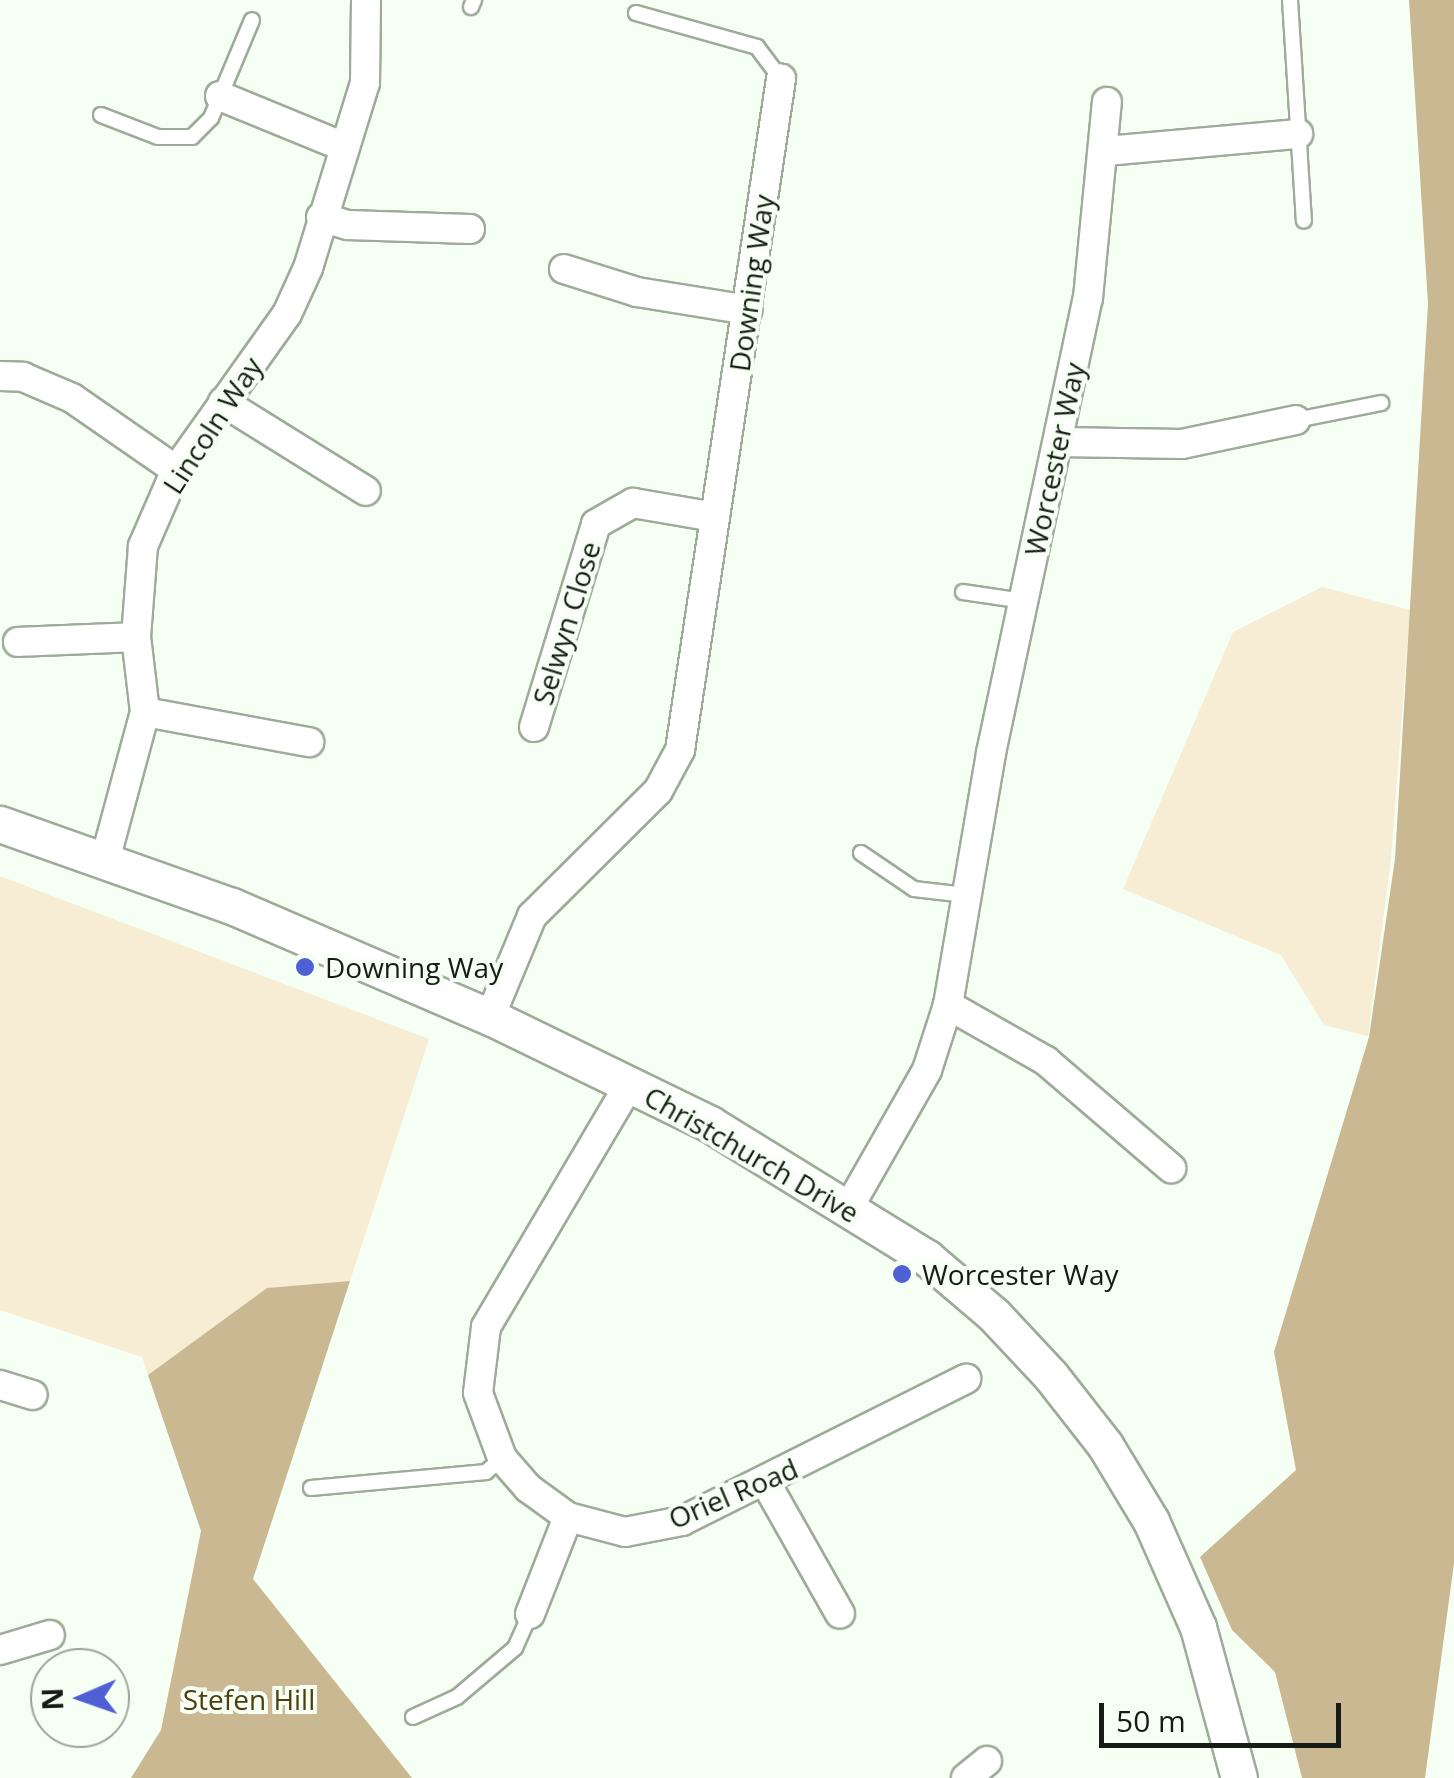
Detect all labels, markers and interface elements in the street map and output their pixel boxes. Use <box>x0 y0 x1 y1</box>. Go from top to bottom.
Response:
street label: Downing Way <box>722 192 780 374</box>
street label: Lincoln Way <box>155 350 269 500</box>
street label: Worcester Way <box>1017 359 1091 559</box>
street label: Selwyn Close <box>525 537 607 709</box>
place label: Downing Way <box>325 950 503 984</box>
marker: Downing Way <box>294 956 316 978</box>
street label: Christchurch Drive <box>639 1079 865 1229</box>
place label: Worcester Way <box>922 1257 1118 1291</box>
marker: Worcester Way <box>891 1263 913 1285</box>
street label: Oriel Road <box>663 1451 803 1535</box>
north arrow <box>30 1648 130 1748</box>
park label: Stefen Hill <box>183 1682 315 1716</box>
scale bar <box>1104 1683 1346 1745</box>
text: N <box>33 1687 71 1711</box>
text: 50 m <box>1116 1700 1186 1741</box>

